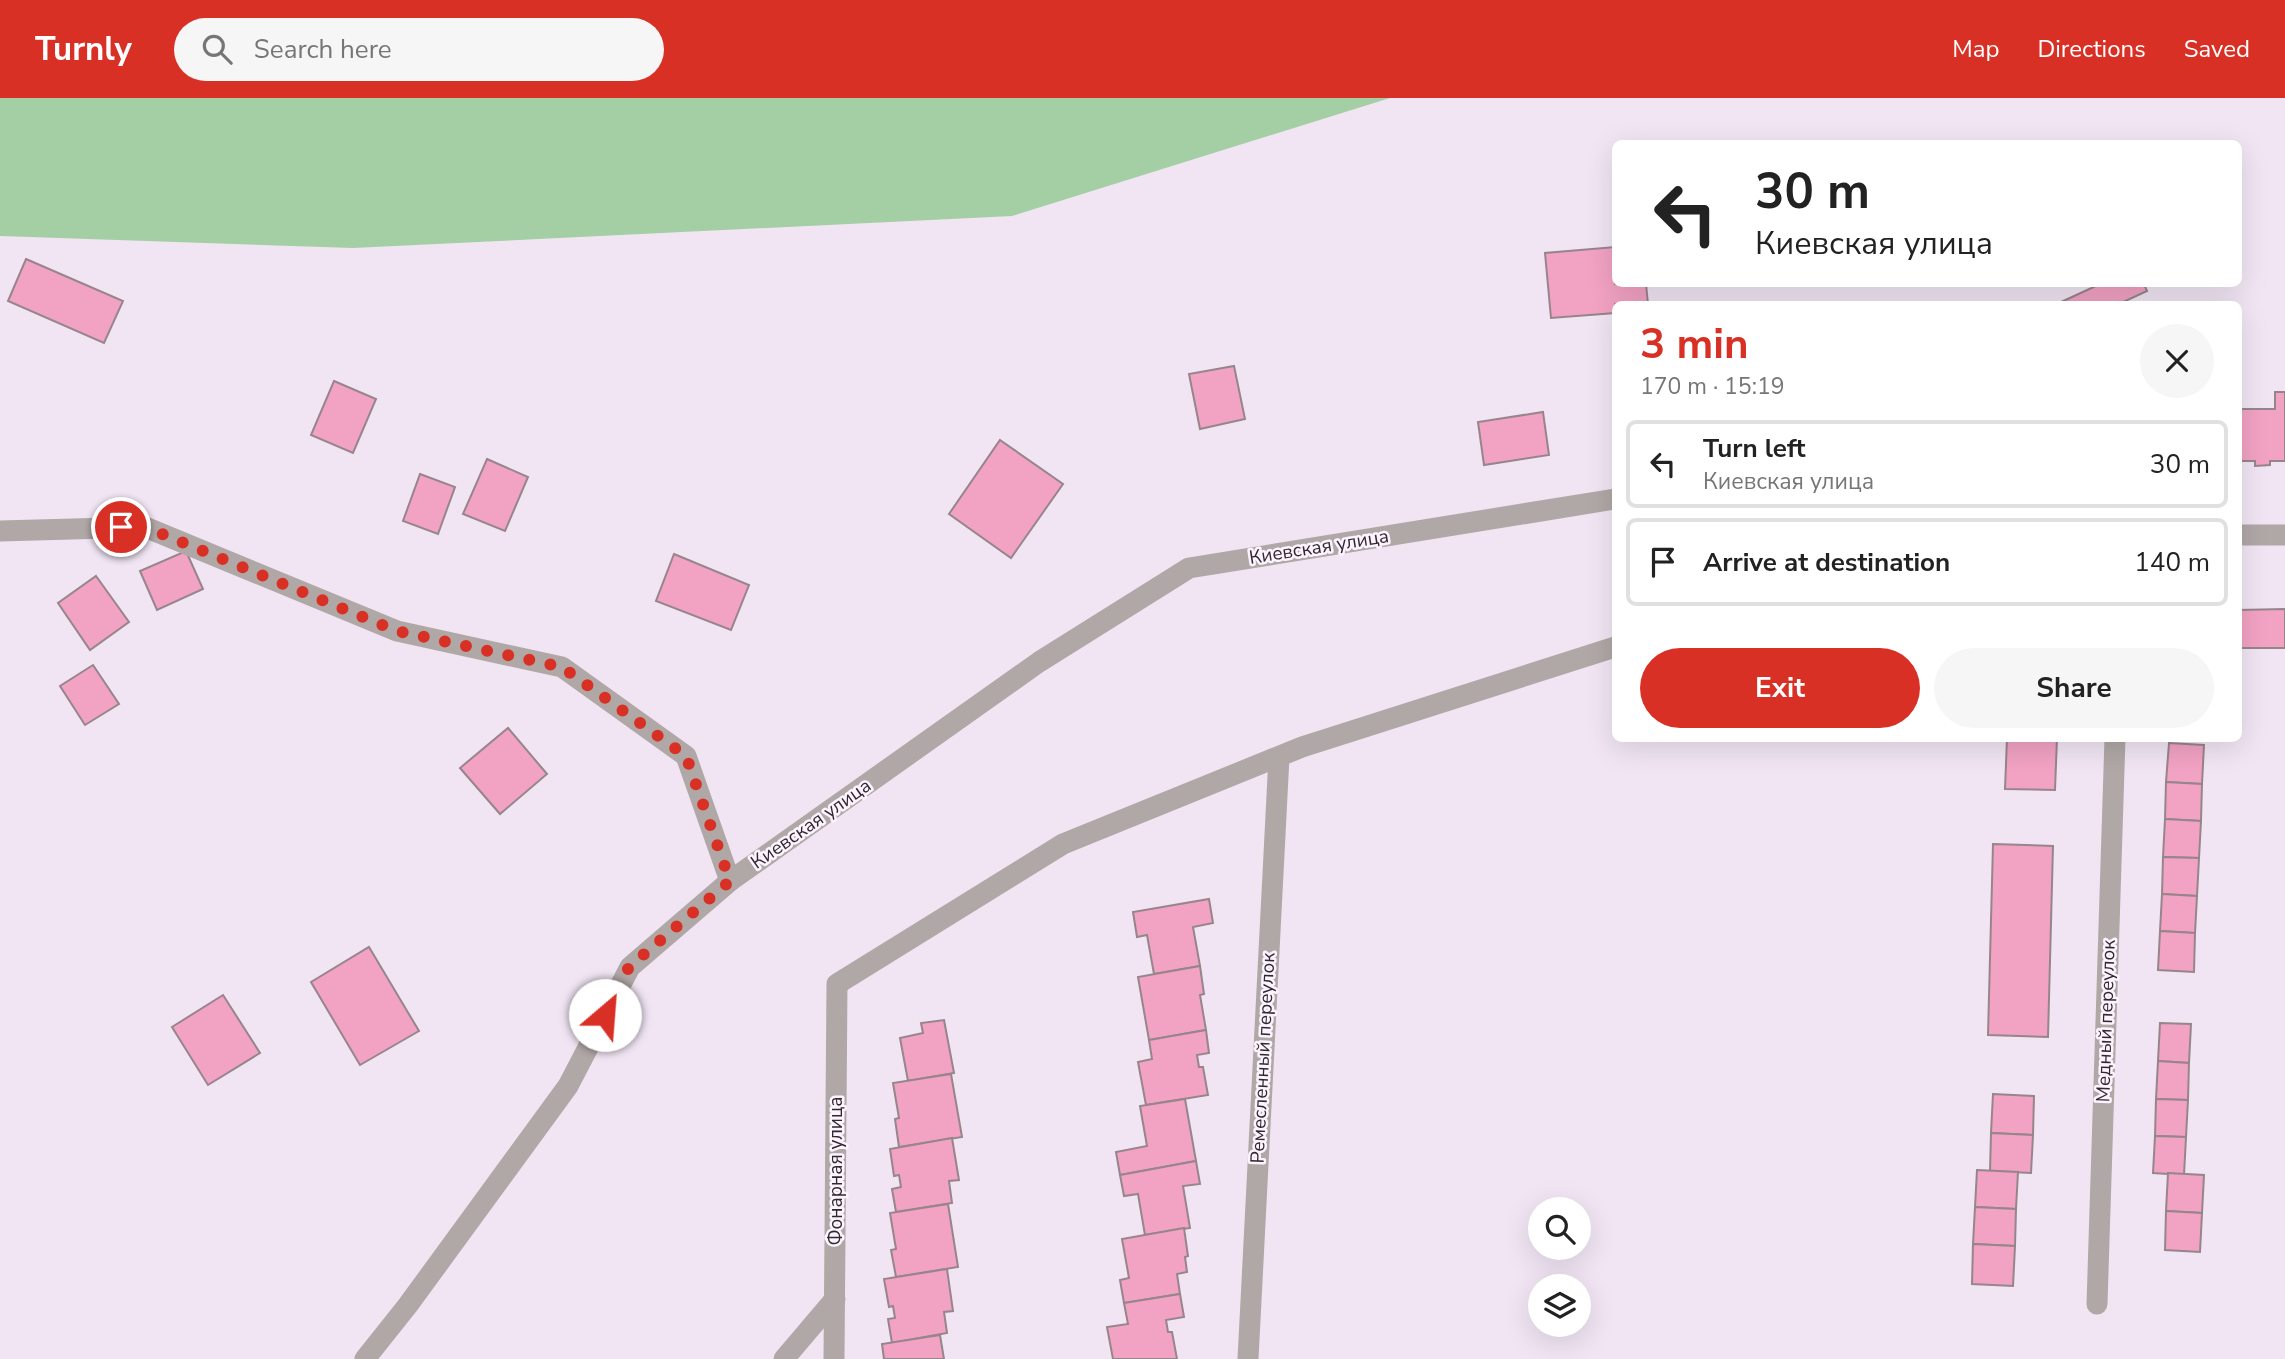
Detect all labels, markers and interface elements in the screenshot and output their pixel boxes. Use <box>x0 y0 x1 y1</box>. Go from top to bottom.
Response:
search box <box>174 18 664 81</box>
text: Turnly <box>35 27 132 72</box>
icon: search <box>198 30 236 68</box>
text: Search here <box>254 32 392 67</box>
text: Map <box>1952 33 1999 65</box>
text: Directions <box>2037 33 2146 65</box>
text: Saved <box>2184 33 2250 65</box>
text: 30 m <box>1755 158 1870 225</box>
icon: left <box>1640 168 1731 259</box>
text: Киевская улица <box>1755 222 1993 265</box>
text: 3 min <box>1640 316 1749 373</box>
button: close <box>2140 324 2214 398</box>
text: 170 m · 15:19 <box>1640 371 1785 402</box>
text: Turn left <box>1703 431 1806 466</box>
icon: left <box>1644 445 1682 483</box>
text: 30 m <box>2150 447 2210 482</box>
text: Киевская улица <box>1703 466 1874 497</box>
pin <box>91 497 151 557</box>
icon: arrive <box>102 508 140 546</box>
street label: Киевская улица <box>1247 523 1391 571</box>
icon: arrive <box>1644 543 1682 581</box>
text: Arrive at destination <box>1703 545 1950 580</box>
text: 140 m <box>2134 545 2210 580</box>
button: Exit <box>1640 648 1920 728</box>
button: Share <box>1934 648 2214 728</box>
street label: Киевская улица <box>746 773 876 875</box>
street label: Медный переулок <box>2090 939 2122 1103</box>
street label: Ремесленный переулок <box>1244 952 1282 1164</box>
position arrow <box>568 978 642 1052</box>
street label: Фонарная улица <box>823 1097 849 1245</box>
map controls <box>1528 1197 1591 1337</box>
button: search <box>1528 1197 1591 1260</box>
button: layers <box>1528 1274 1591 1337</box>

